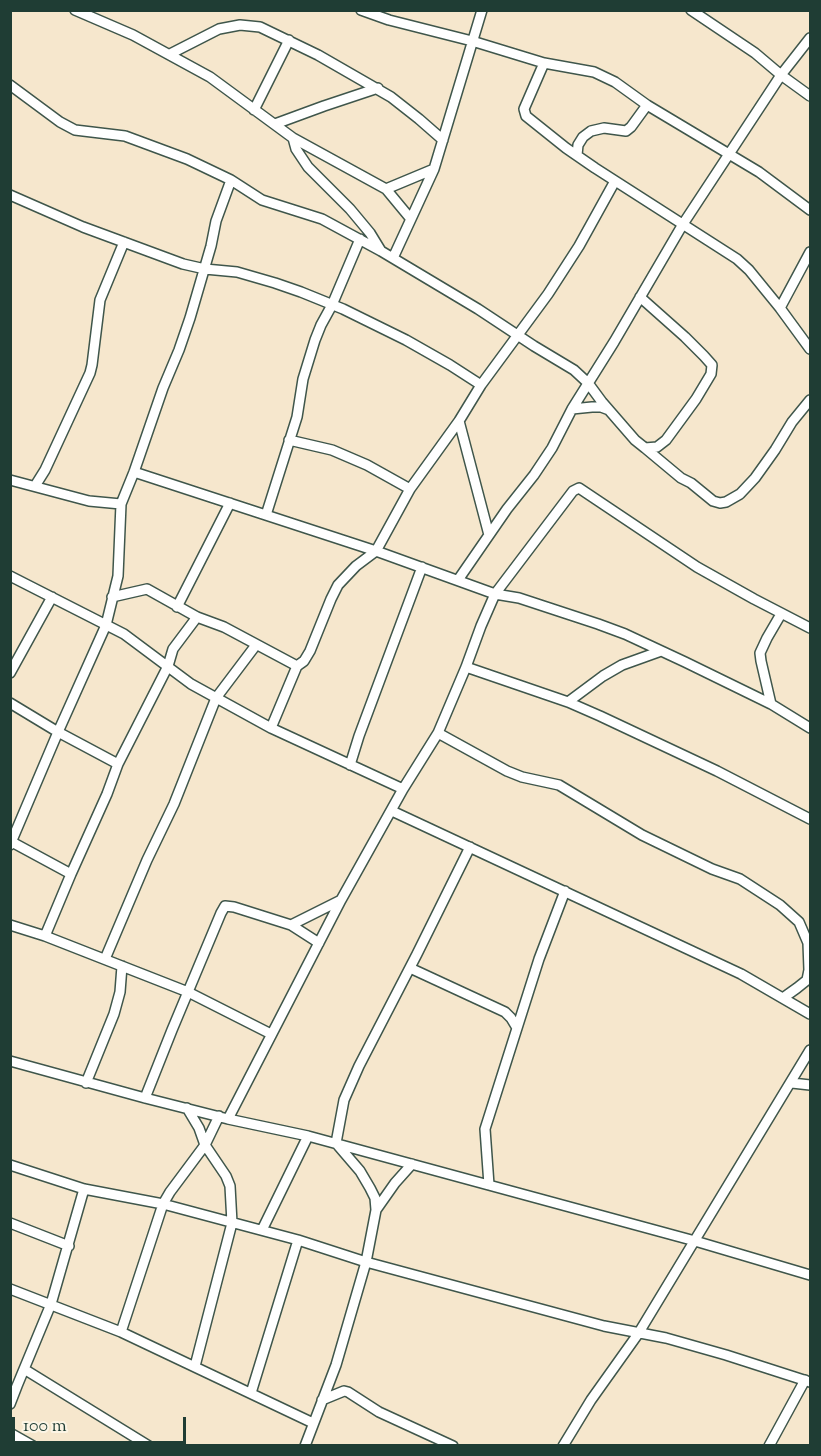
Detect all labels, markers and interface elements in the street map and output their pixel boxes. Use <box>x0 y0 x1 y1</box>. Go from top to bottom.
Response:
scale bar <box>15 1405 189 1443</box>
text: 100 m <box>23 1414 67 1440</box>

